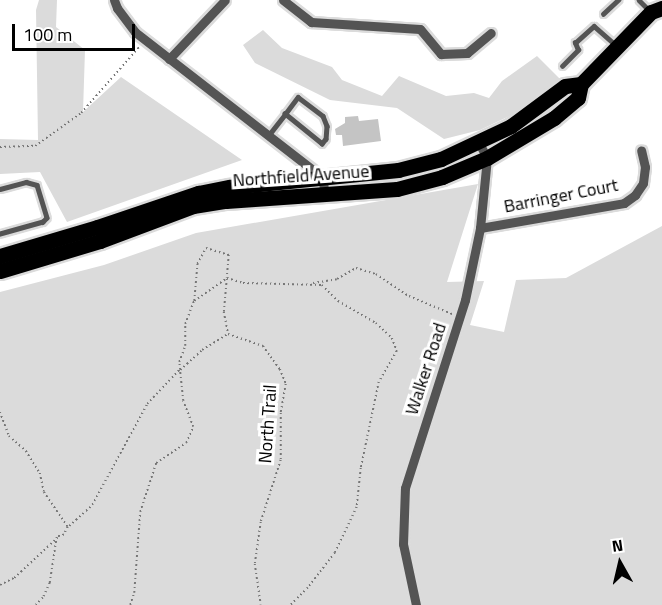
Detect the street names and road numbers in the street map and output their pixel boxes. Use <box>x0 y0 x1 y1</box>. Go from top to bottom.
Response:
street label: Northfield Avenue <box>232 160 370 192</box>
street label: Barringer Court <box>502 174 620 218</box>
street label: Walker Road <box>401 320 451 418</box>
street label: North Trail <box>254 384 282 464</box>

